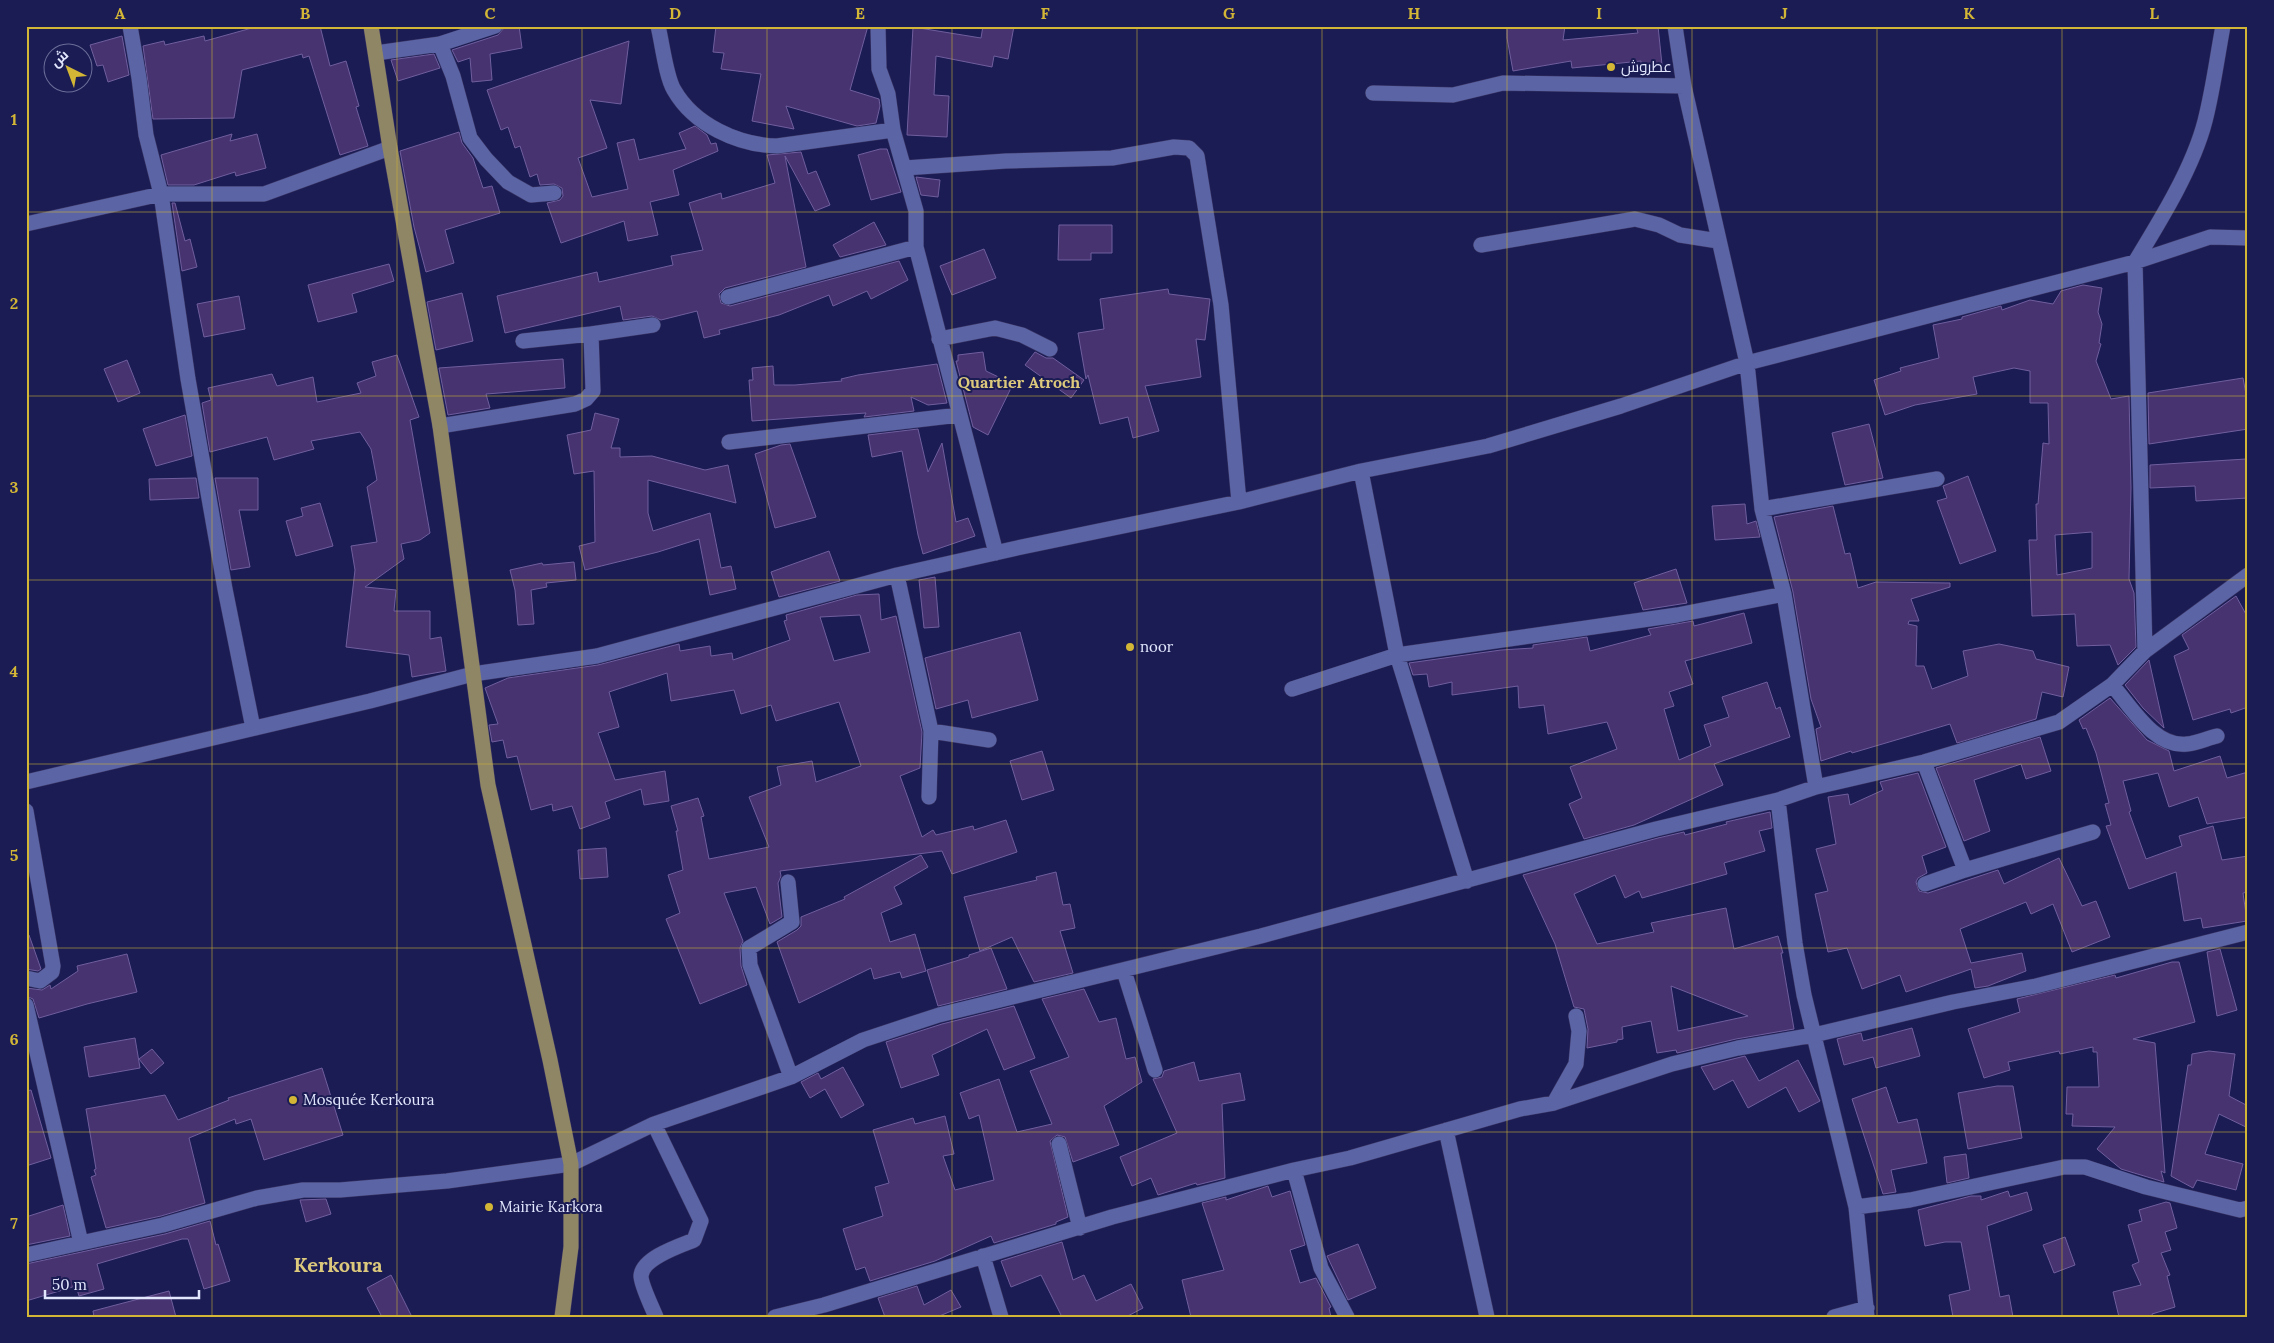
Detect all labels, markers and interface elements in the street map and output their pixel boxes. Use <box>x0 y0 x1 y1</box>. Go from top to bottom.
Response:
text: A <box>115 3 126 23</box>
text: B <box>300 3 311 23</box>
text: C <box>484 3 496 23</box>
text: D <box>669 3 681 23</box>
text: E <box>855 3 865 23</box>
text: F <box>1040 3 1050 23</box>
text: G <box>1223 3 1235 23</box>
text: H <box>1408 3 1421 23</box>
text: I <box>1596 3 1602 23</box>
text: J <box>1780 3 1788 23</box>
text: K <box>1963 3 1975 23</box>
text: L <box>2149 3 2159 23</box>
north arrow <box>42 42 92 92</box>
text: ش <box>47 46 72 71</box>
place label: عطروش <box>1621 57 1672 77</box>
marker: عطروش <box>1605 61 1617 73</box>
text: 1 <box>11 109 17 129</box>
text: 2 <box>10 293 18 313</box>
district label: Quartier Atroch <box>958 372 1080 392</box>
text: 3 <box>10 477 19 497</box>
place label: noor <box>1140 637 1174 656</box>
marker: noor <box>1124 641 1136 653</box>
text: 4 <box>10 661 19 681</box>
text: 5 <box>10 845 19 865</box>
text: 6 <box>9 1029 19 1049</box>
place label: Mosquée Kerkoura <box>303 1090 435 1109</box>
marker: Mosquée Kerkoura <box>287 1094 299 1106</box>
place label: Mairie Karkora <box>499 1197 603 1216</box>
marker: Mairie Karkora <box>483 1201 495 1213</box>
text: 7 <box>10 1213 18 1233</box>
district label: Kerkoura <box>294 1252 383 1277</box>
scale bar <box>45 1268 199 1300</box>
text: 50 m <box>52 1275 87 1294</box>

